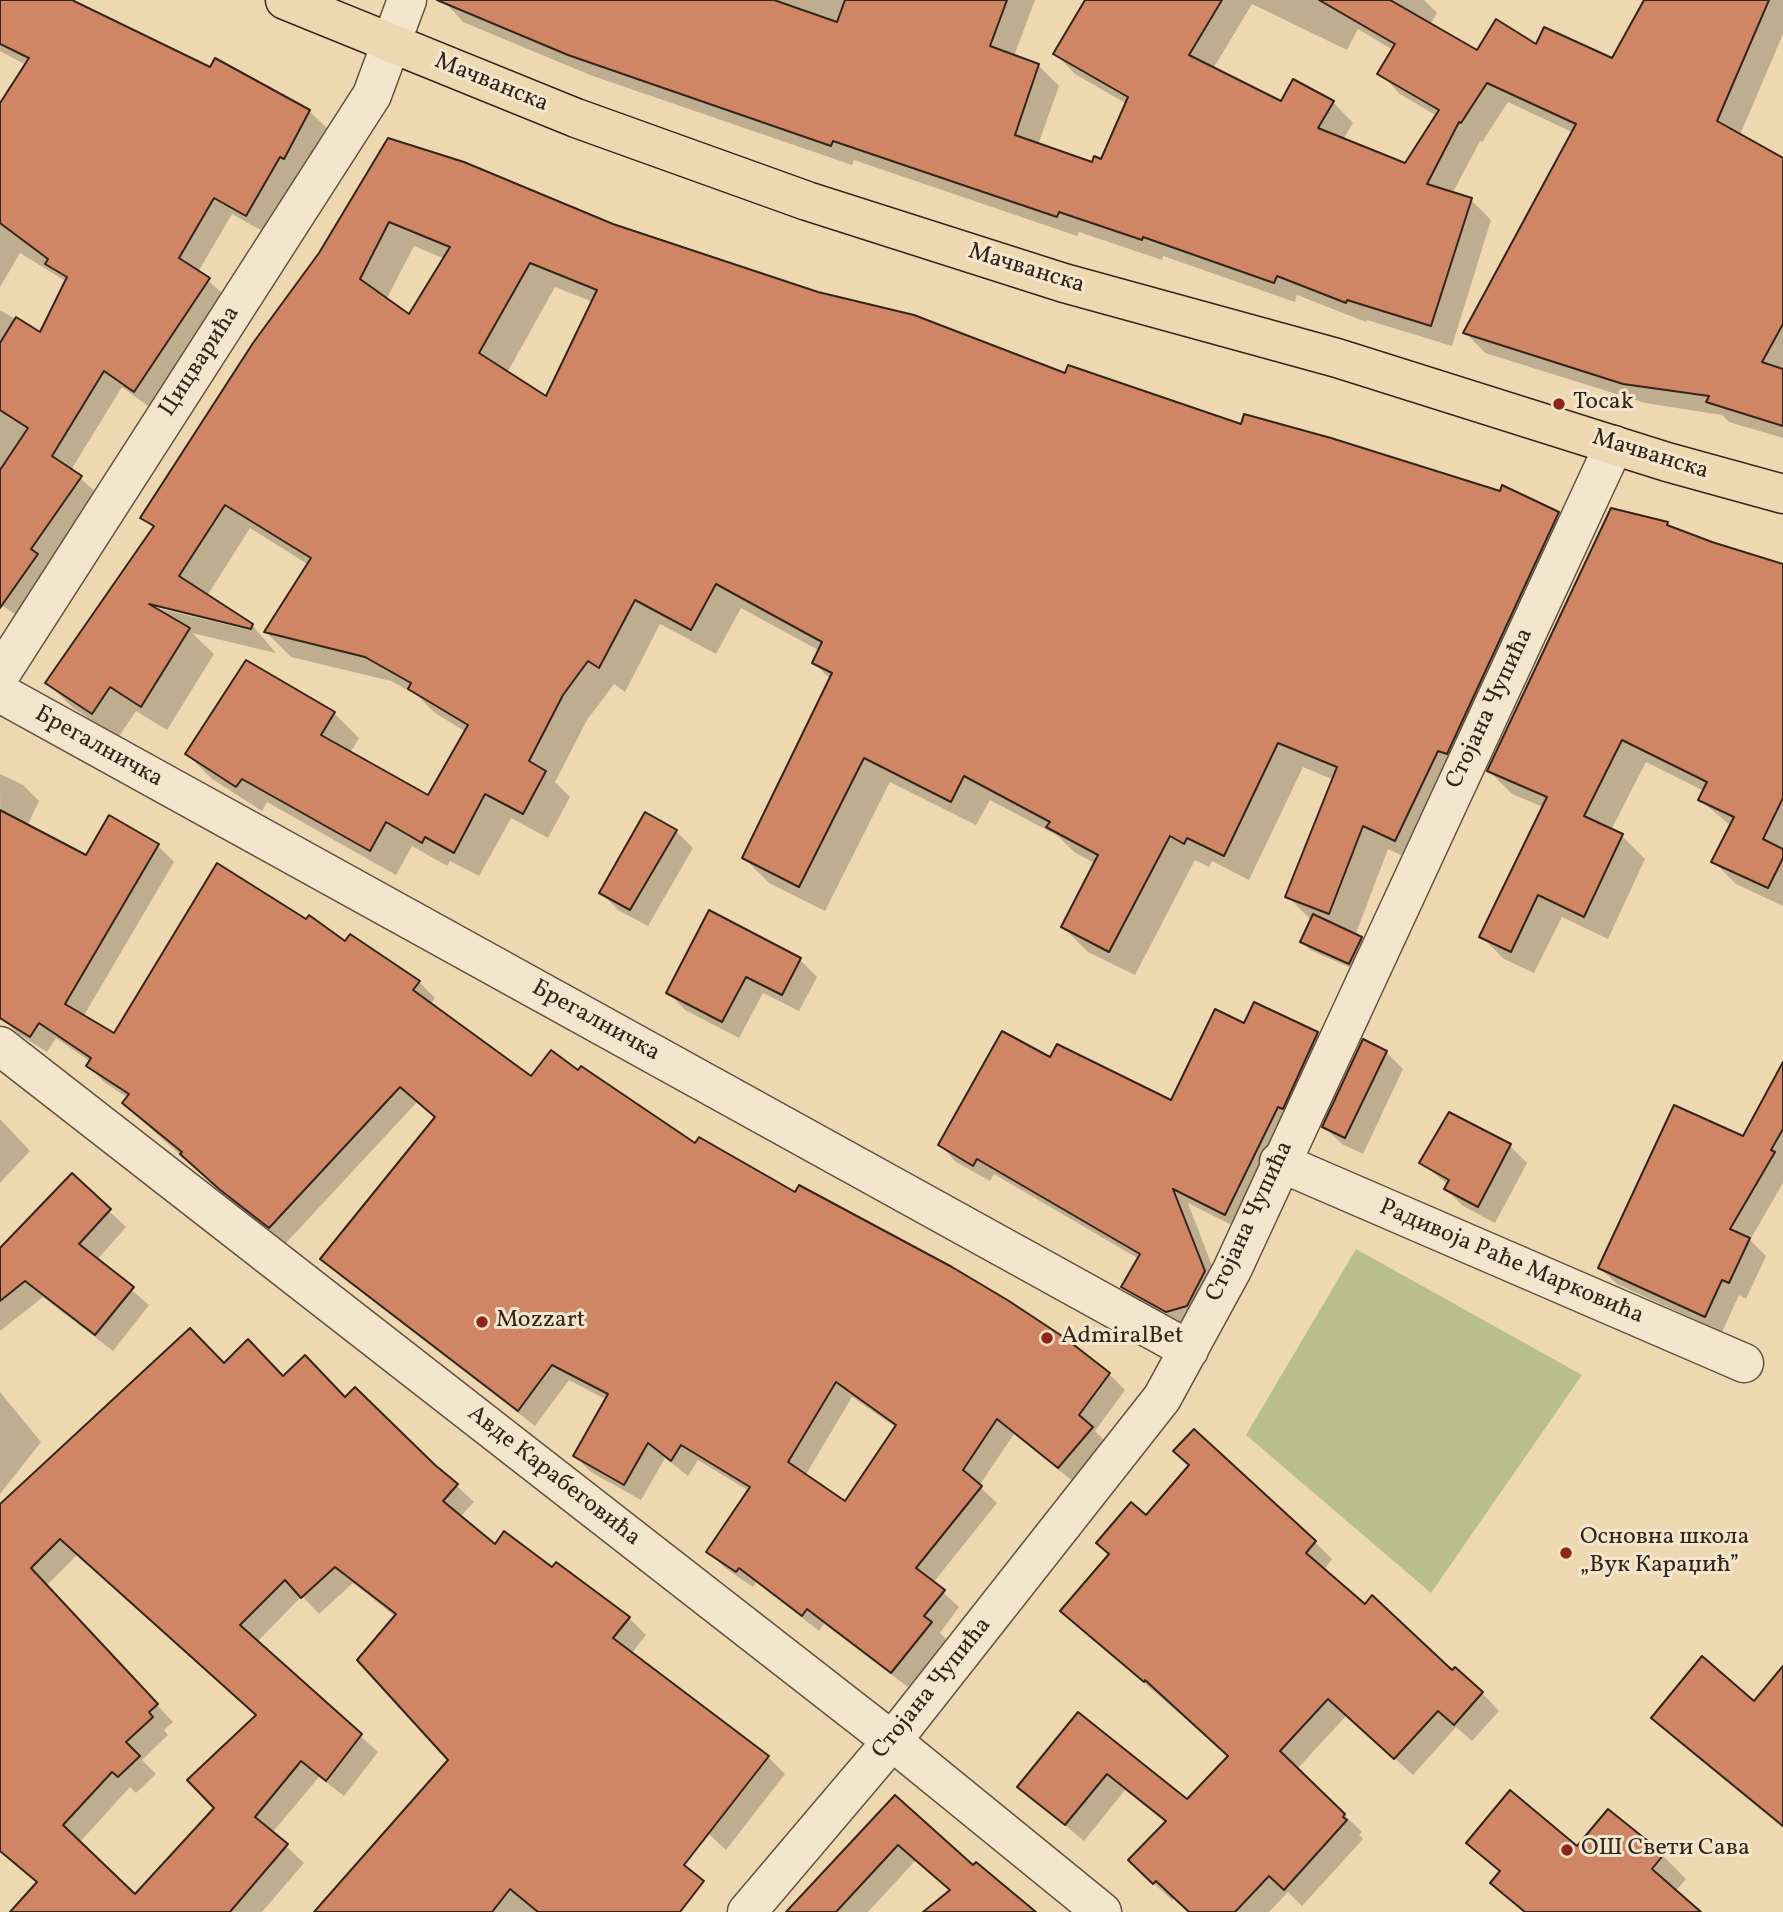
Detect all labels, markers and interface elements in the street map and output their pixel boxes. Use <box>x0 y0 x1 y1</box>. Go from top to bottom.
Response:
street label: Мачванска <box>430 48 552 120</box>
street label: Мачванска <box>964 239 1088 301</box>
street label: Цицварића <box>154 301 248 423</box>
place label: Tocak <box>1573 390 1634 418</box>
marker: Tocak <box>1551 396 1567 412</box>
street label: Мачванска <box>1588 425 1712 487</box>
street label: Стојана Чупића <box>1441 624 1541 794</box>
street label: Брегалничка <box>29 701 167 795</box>
street label: Брегалничка <box>526 975 664 1069</box>
street label: Стојана Чупића <box>1201 1137 1301 1307</box>
street label: Радивоја Раће Марковића <box>1374 1194 1648 1332</box>
place label: Mozzart <box>496 1308 585 1336</box>
marker: Mozzart <box>474 1314 490 1330</box>
place label: AdmiralBet <box>1061 1324 1183 1352</box>
marker: AdmiralBet <box>1039 1330 1055 1346</box>
street label: Авде Карабеговића <box>461 1400 645 1554</box>
place label: Основна школа „Вук Караџић” <box>1580 1525 1749 1581</box>
marker: Основна школа „Вук Караџић” <box>1558 1545 1574 1561</box>
street label: Стојана Чупића <box>867 1612 999 1766</box>
place label: ОШ Свети Сава <box>1581 1836 1750 1864</box>
marker: ОШ Свети Сава <box>1559 1842 1575 1858</box>

